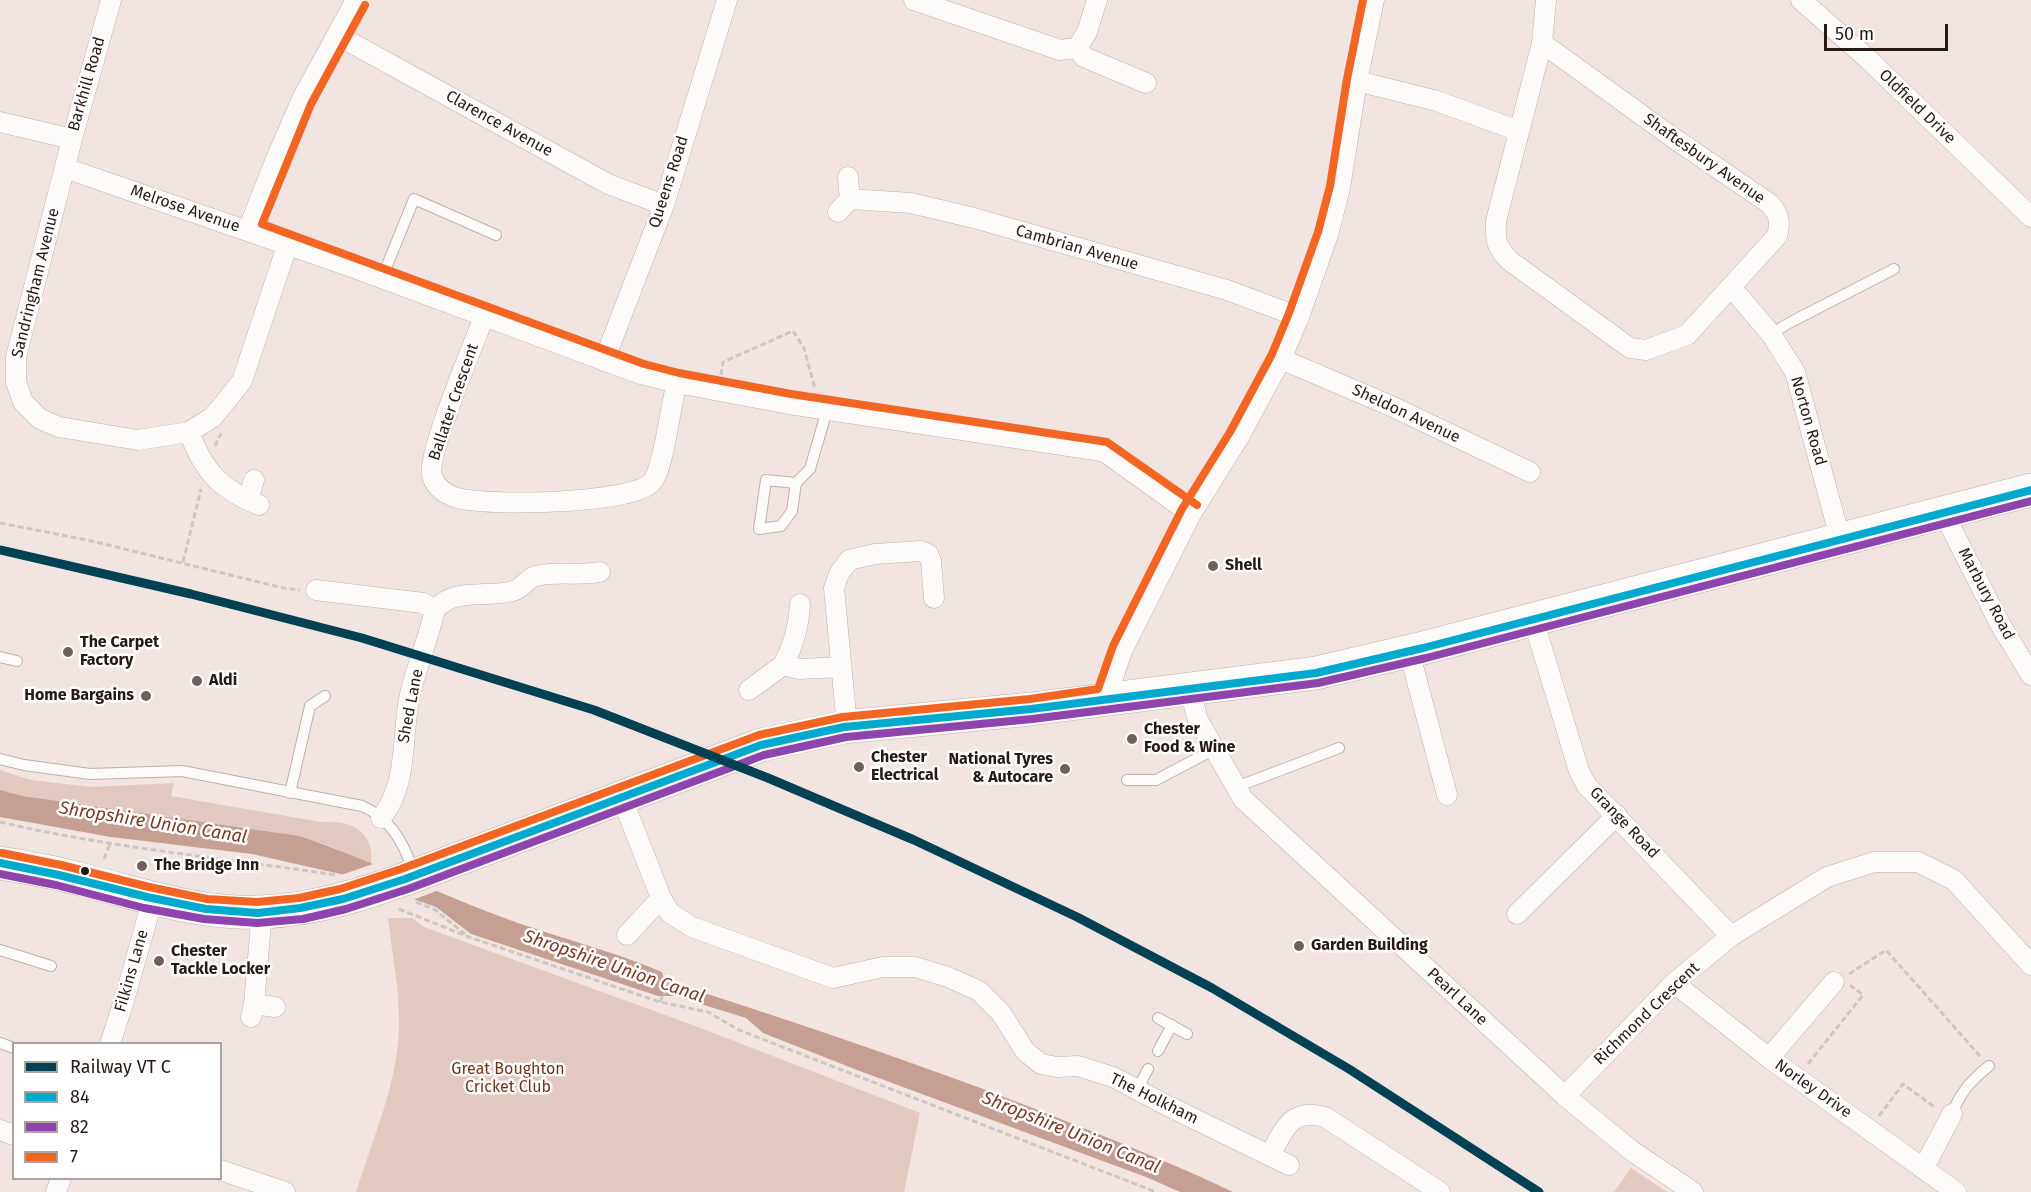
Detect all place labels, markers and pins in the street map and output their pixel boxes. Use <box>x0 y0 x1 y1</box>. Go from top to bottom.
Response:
place label: Shell <box>1225 556 1262 576</box>
marker: Shell <box>1206 559 1220 573</box>
place label: The Carpet Factory <box>80 633 159 671</box>
marker: The Carpet Factory <box>61 645 75 659</box>
place label: Aldi <box>209 671 237 691</box>
marker: Aldi <box>190 674 204 688</box>
place label: Home Bargains <box>24 686 134 706</box>
marker: Home Bargains <box>139 689 153 703</box>
place label: Chester Food & Wine <box>1144 720 1235 758</box>
marker: Chester Food & Wine <box>1125 732 1139 746</box>
place label: Chester Electrical <box>871 748 938 786</box>
place label: National Tyres & Autocare <box>948 750 1053 788</box>
marker: Chester Electrical <box>852 760 866 774</box>
marker: National Tyres & Autocare <box>1058 762 1072 776</box>
place label: The Bridge Inn <box>154 856 259 876</box>
marker: The Bridge Inn <box>135 859 149 873</box>
unlabelled marker <box>79 865 91 877</box>
place label: Garden Building <box>1311 936 1428 956</box>
marker: Garden Building <box>1292 939 1306 953</box>
place label: Chester Tackle Locker <box>171 942 270 980</box>
marker: Chester Tackle Locker <box>152 954 166 968</box>

